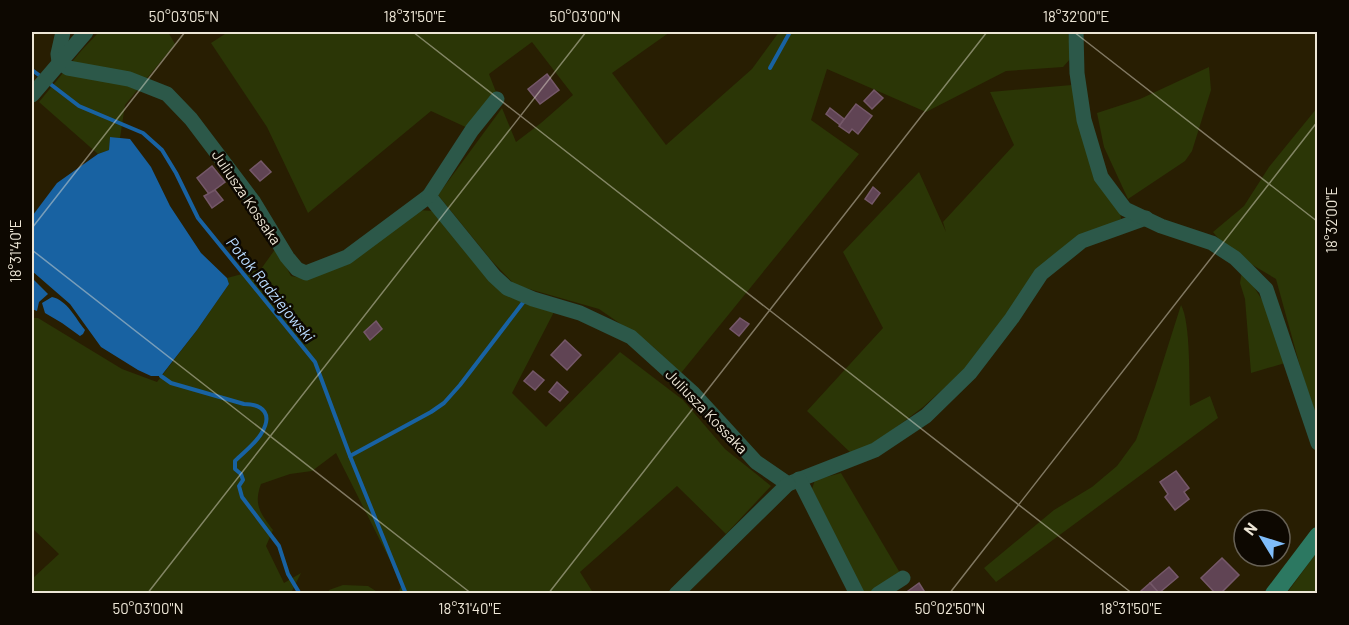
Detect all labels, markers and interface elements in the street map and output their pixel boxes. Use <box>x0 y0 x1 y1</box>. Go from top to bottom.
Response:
text: 50°03'05"N <box>149 7 219 25</box>
text: 18°31'50"E <box>384 7 446 25</box>
text: 50°03'00"N <box>549 7 621 25</box>
text: 18°32'00"E <box>1043 7 1109 25</box>
street label: Juliusza Kossaka <box>209 146 285 248</box>
text: 18°32'00"E <box>1322 187 1340 253</box>
text: 18°31'40"E <box>6 219 24 283</box>
water label: Potok Radziejowski <box>223 233 319 345</box>
street label: Juliusza Kossaka <box>662 365 752 457</box>
north arrow <box>1232 508 1292 568</box>
text: N <box>1239 518 1261 538</box>
text: 50°03'00"N <box>112 599 184 617</box>
text: 18°31'40"E <box>438 599 502 617</box>
text: 50°02'50"N <box>915 599 985 617</box>
text: 18°31'50"E <box>1100 599 1162 617</box>

